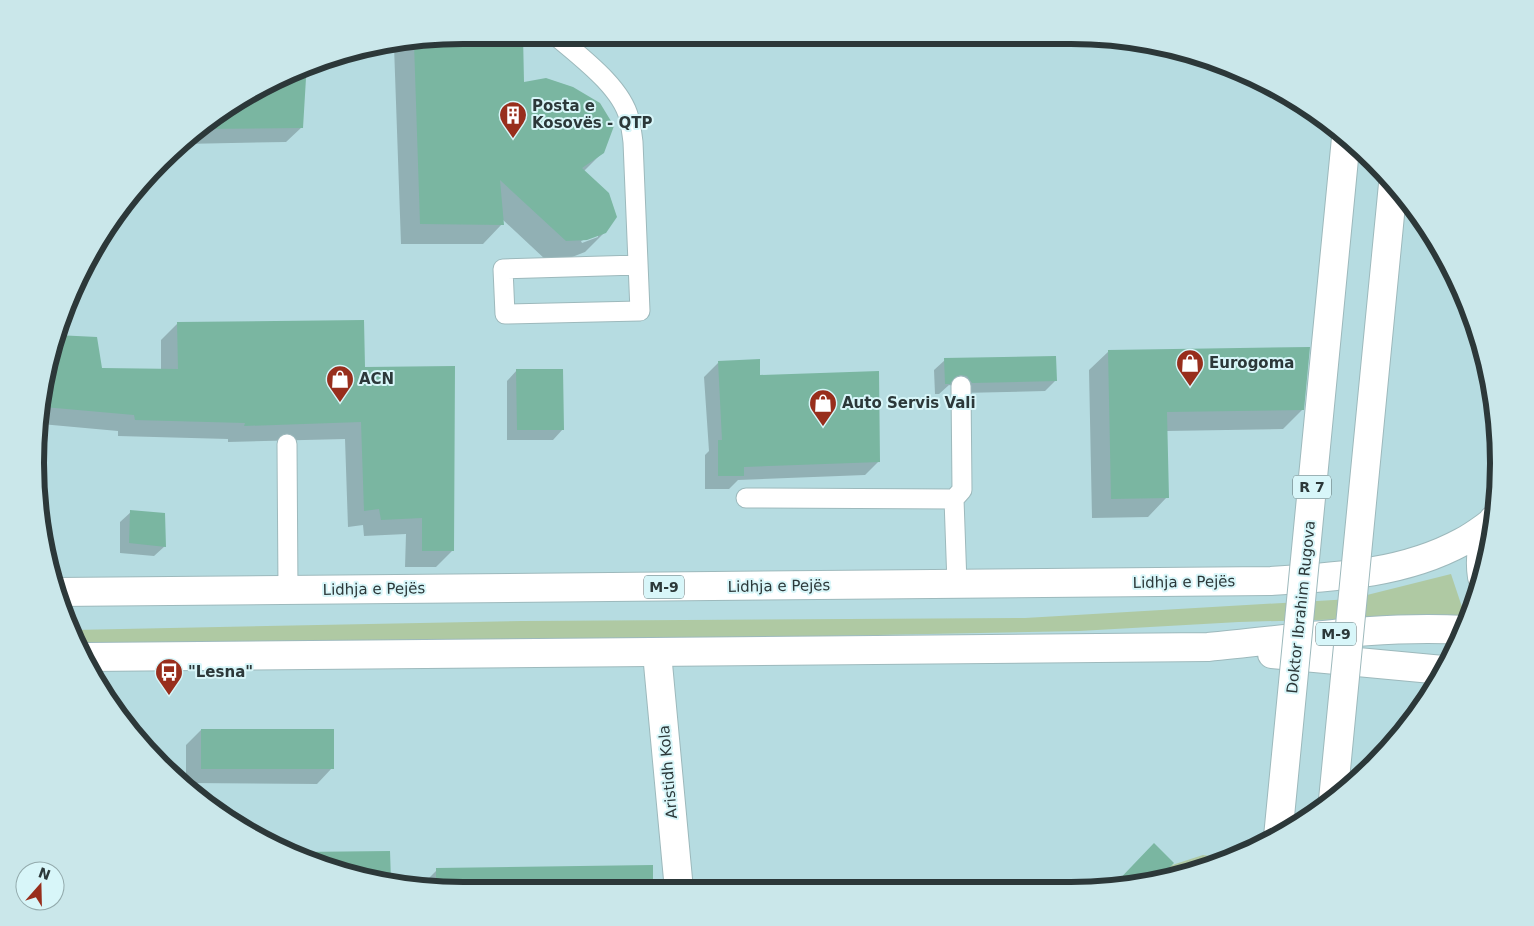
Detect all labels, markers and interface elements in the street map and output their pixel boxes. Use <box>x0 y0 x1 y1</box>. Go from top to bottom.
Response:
place label: Posta e Kosovës - QTP <box>532 97 652 132</box>
building icon: Posta e Kosovës - QTP <box>498 100 528 139</box>
shop icon: Eurogoma <box>1175 348 1205 387</box>
place label: Eurogoma <box>1209 354 1294 372</box>
shop icon: ACN <box>325 364 355 403</box>
place label: ACN <box>359 370 394 388</box>
shop icon: Auto Servis Vali <box>808 388 838 427</box>
place label: Auto Servis Vali <box>842 394 976 412</box>
road number: R 7 <box>1293 476 1331 498</box>
street label: Doktor Ibrahim Rugova <box>1283 520 1319 694</box>
street label: Lidhja e Pejës <box>1133 572 1236 592</box>
road number: M-9 <box>644 576 684 598</box>
street label: Lidhja e Pejës <box>728 576 831 596</box>
street label: Lidhja e Pejës <box>323 579 426 599</box>
road number: M-9 <box>1316 622 1356 646</box>
bus stop icon: "Lesna" <box>154 657 184 696</box>
place label: "Lesna" <box>188 663 253 681</box>
street label: Aristidh Kola <box>655 724 681 820</box>
north arrow <box>15 861 65 911</box>
text: N <box>36 864 53 883</box>

